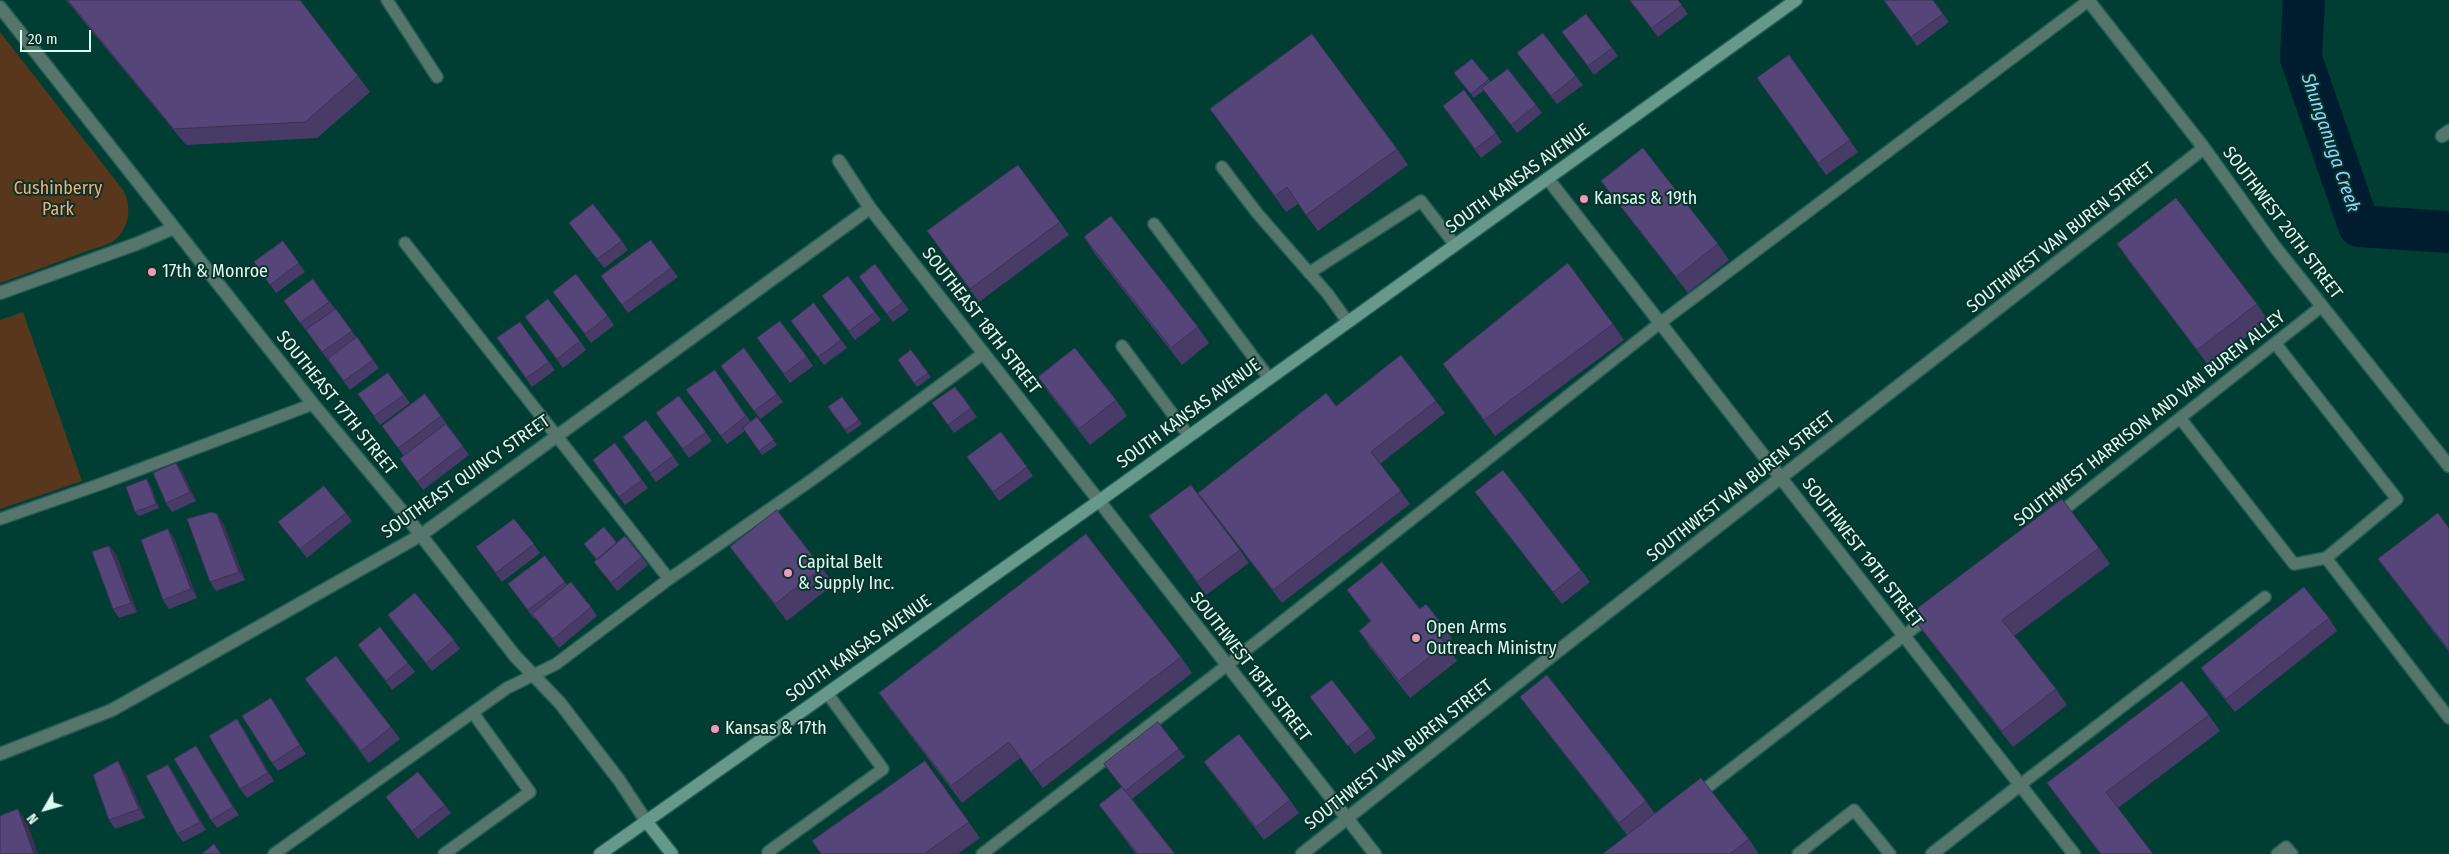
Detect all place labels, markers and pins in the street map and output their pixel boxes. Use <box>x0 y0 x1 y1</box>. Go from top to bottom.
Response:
place label: Kansas & 19th <box>1594 188 1697 210</box>
marker: Kansas & 19th <box>1578 193 1590 205</box>
place label: 17th & Monroe <box>162 261 268 283</box>
marker: 17th & Monroe <box>146 266 158 278</box>
place label: Capital Belt & Supply Inc. <box>798 552 894 594</box>
marker: Capital Belt & Supply Inc. <box>782 567 794 579</box>
place label: Open Arms Outreach Ministry <box>1426 617 1557 660</box>
marker: Open Arms Outreach Ministry <box>1410 632 1422 644</box>
place label: Kansas & 17th <box>725 718 827 740</box>
marker: Kansas & 17th <box>709 723 721 735</box>

